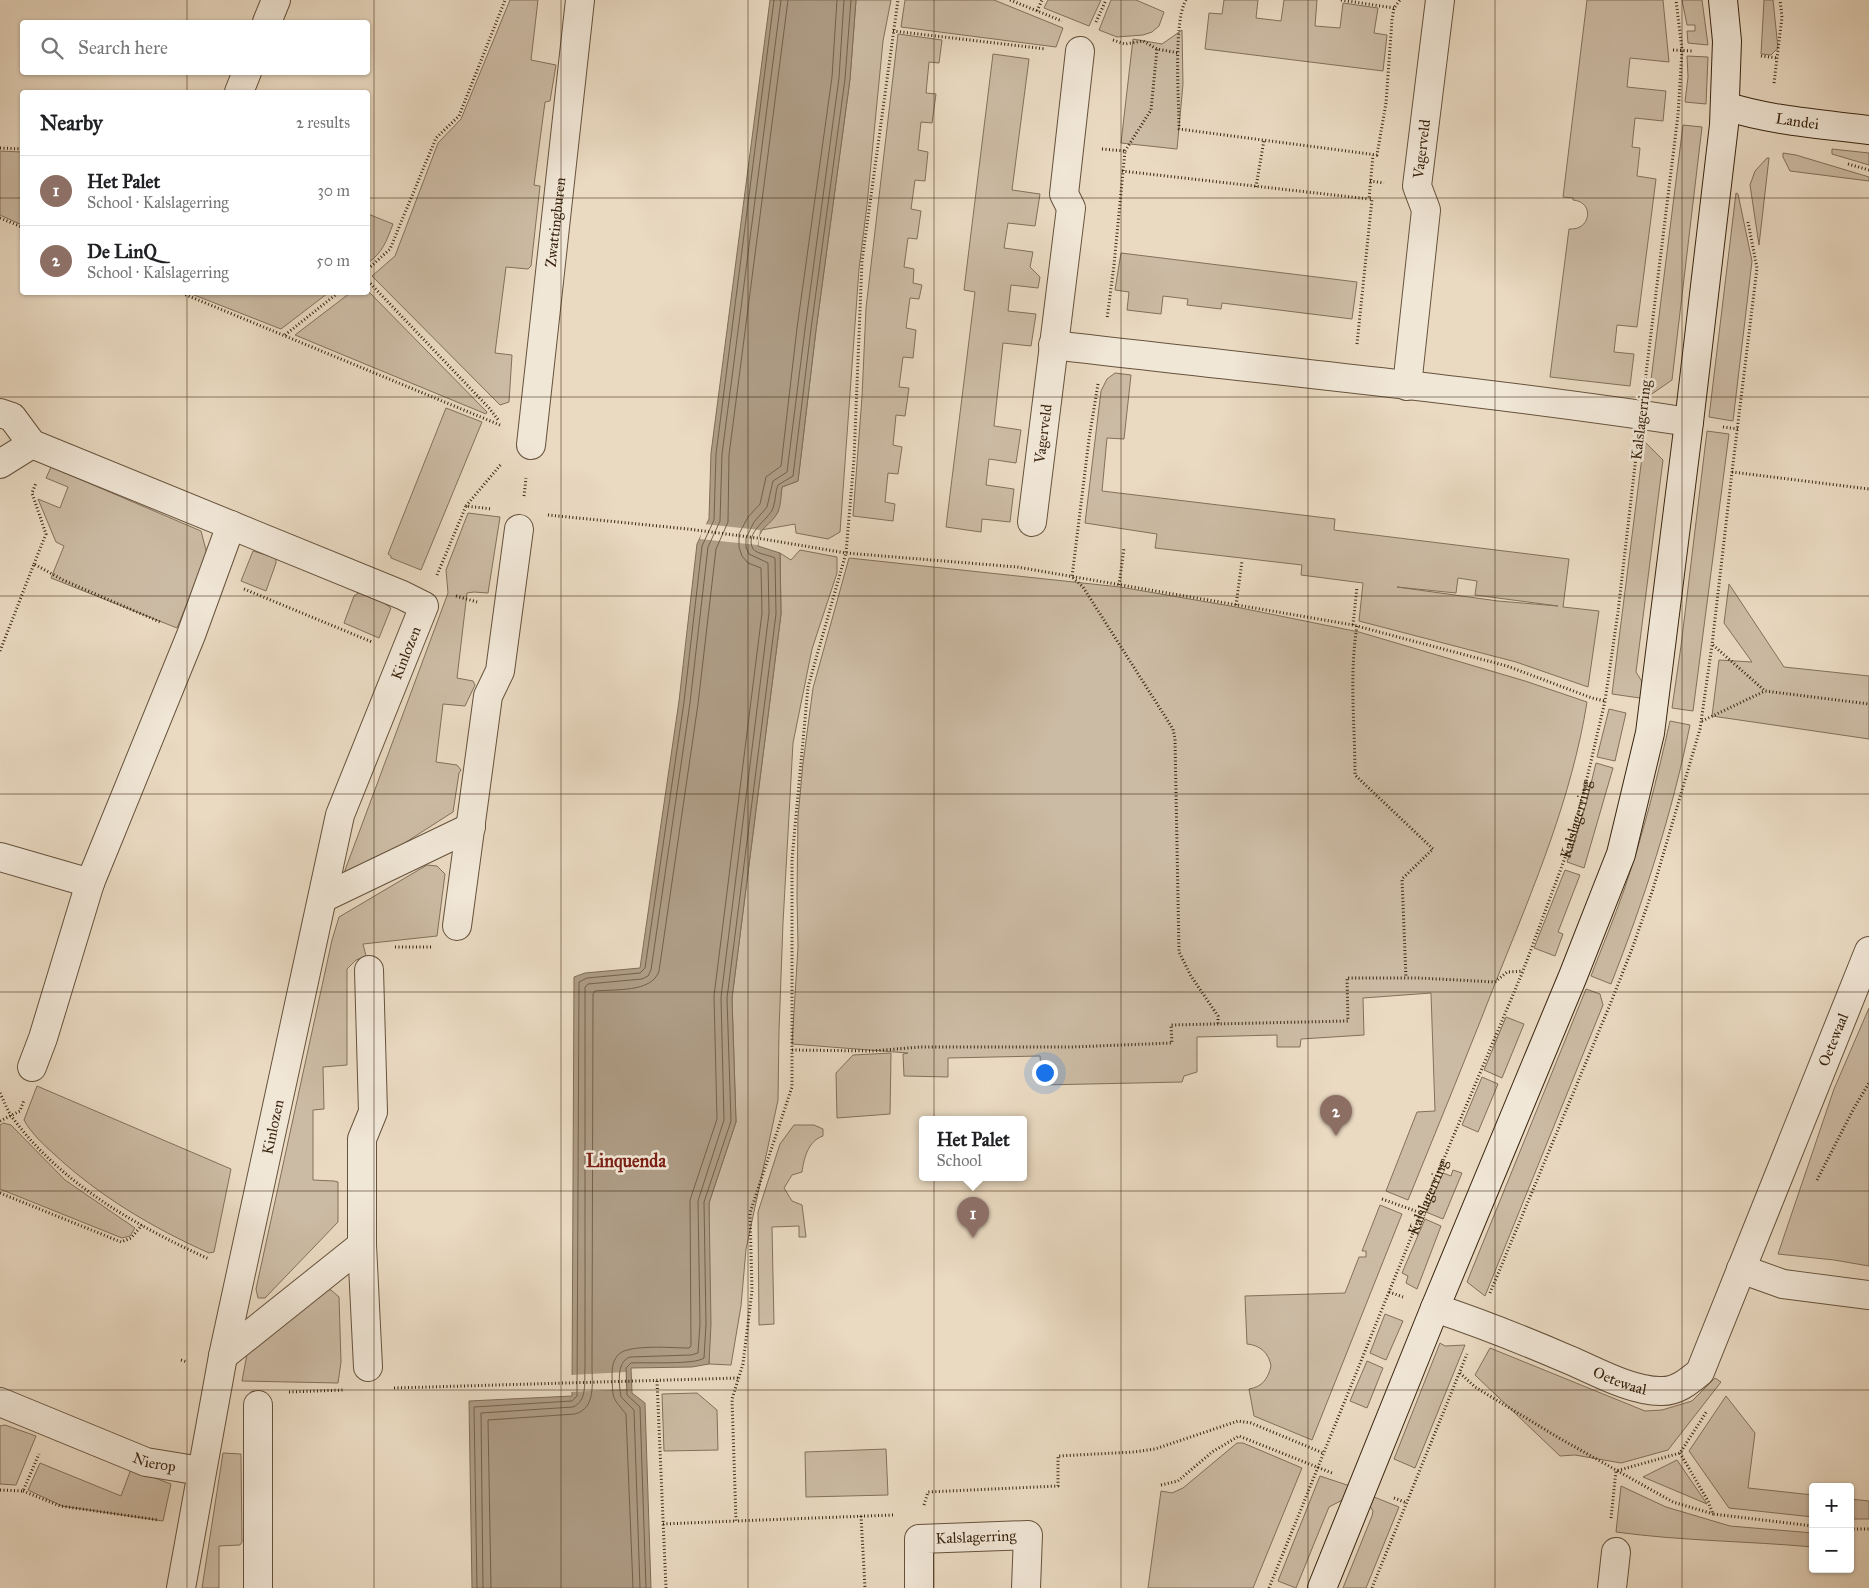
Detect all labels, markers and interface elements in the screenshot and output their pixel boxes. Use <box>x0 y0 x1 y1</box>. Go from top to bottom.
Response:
search box <box>20 20 370 75</box>
icon: search <box>38 34 66 62</box>
text: Search here <box>78 36 168 59</box>
street label: Landei <box>1774 109 1820 133</box>
text: Nearby <box>40 110 103 136</box>
text: 2 results <box>296 113 350 132</box>
street label: Vagerveld <box>1409 118 1434 181</box>
text: Het Palet <box>87 170 160 193</box>
street label: Zwattingburen <box>542 176 569 268</box>
text: 1 <box>53 181 59 200</box>
text: 30 m <box>317 181 350 200</box>
text: School · Kalslagerring <box>87 193 229 212</box>
text: De LinQ <box>87 240 157 263</box>
text: 2 <box>52 251 60 270</box>
text: 50 m <box>316 251 350 270</box>
text: School · Kalslagerring <box>87 263 229 282</box>
street label: Kalslagerring <box>1627 378 1655 461</box>
street label: Vagerveld <box>1030 403 1056 465</box>
street label: Kinlozen <box>387 624 425 682</box>
street label: Kalslagerring <box>1556 777 1595 861</box>
street label: Oetewaal <box>1815 1010 1852 1069</box>
your location <box>1032 1060 1058 1086</box>
pin: 2 <box>1320 1095 1352 1136</box>
street label: Kinlozen <box>258 1098 288 1156</box>
popup <box>919 1116 1027 1181</box>
text: Het Palet <box>936 1128 1010 1151</box>
district label: Linquenda <box>586 1150 666 1173</box>
text: School <box>936 1151 982 1170</box>
street label: Kalslagerring <box>1404 1155 1452 1238</box>
pin: 1 <box>957 1197 989 1238</box>
street label: Oetewaal <box>1590 1363 1649 1399</box>
street label: Nierop <box>130 1448 177 1476</box>
map controls <box>1809 1483 1854 1573</box>
button: + <box>1809 1483 1854 1528</box>
street label: Kalslagerring <box>935 1526 1018 1547</box>
button: − <box>1809 1528 1854 1573</box>

